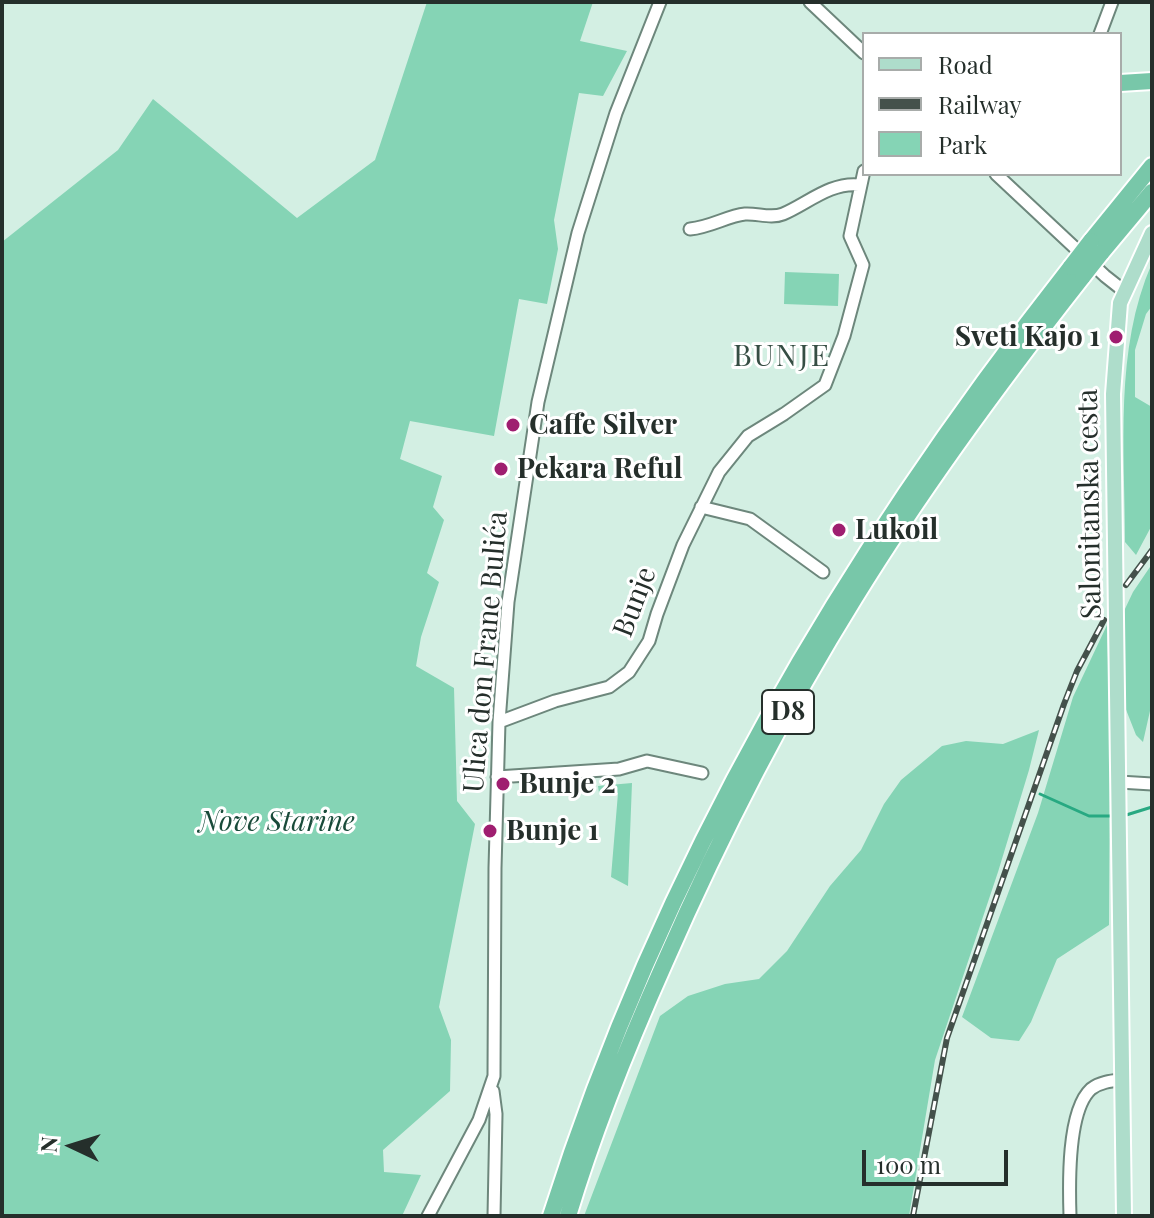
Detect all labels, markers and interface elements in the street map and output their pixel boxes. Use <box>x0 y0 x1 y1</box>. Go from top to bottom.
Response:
legend <box>862 32 1122 176</box>
text: Road <box>938 48 993 80</box>
text: Railway <box>938 88 1022 120</box>
text: Park <box>938 128 987 160</box>
place label: Sveti Kajo 1 <box>955 320 1100 354</box>
marker: Sveti Kajo 1 <box>1107 328 1125 346</box>
district label: BUNJE <box>733 339 831 375</box>
street label: Salonitanska cesta <box>1071 389 1109 619</box>
place label: Caffe Silver <box>529 408 677 442</box>
marker: Caffe Silver <box>504 416 522 434</box>
place label: Pekara Reful <box>517 452 683 486</box>
marker: Pekara Reful <box>492 460 510 478</box>
street label: Ulica don Frane Bulića <box>457 510 515 794</box>
place label: Lukoil <box>855 513 938 547</box>
marker: Lukoil <box>830 521 848 539</box>
street label: Bunje <box>606 562 664 642</box>
road number: D8 <box>762 690 814 734</box>
place label: Bunje 2 <box>519 767 616 801</box>
marker: Bunje 2 <box>494 775 512 793</box>
park label: Nove Starine <box>199 805 355 839</box>
place label: Bunje 1 <box>506 814 599 848</box>
marker: Bunje 1 <box>481 822 499 840</box>
north arrow <box>32 1106 112 1186</box>
scale bar <box>866 1134 1012 1184</box>
text: N <box>33 1135 64 1153</box>
text: 100 m <box>876 1148 941 1180</box>

